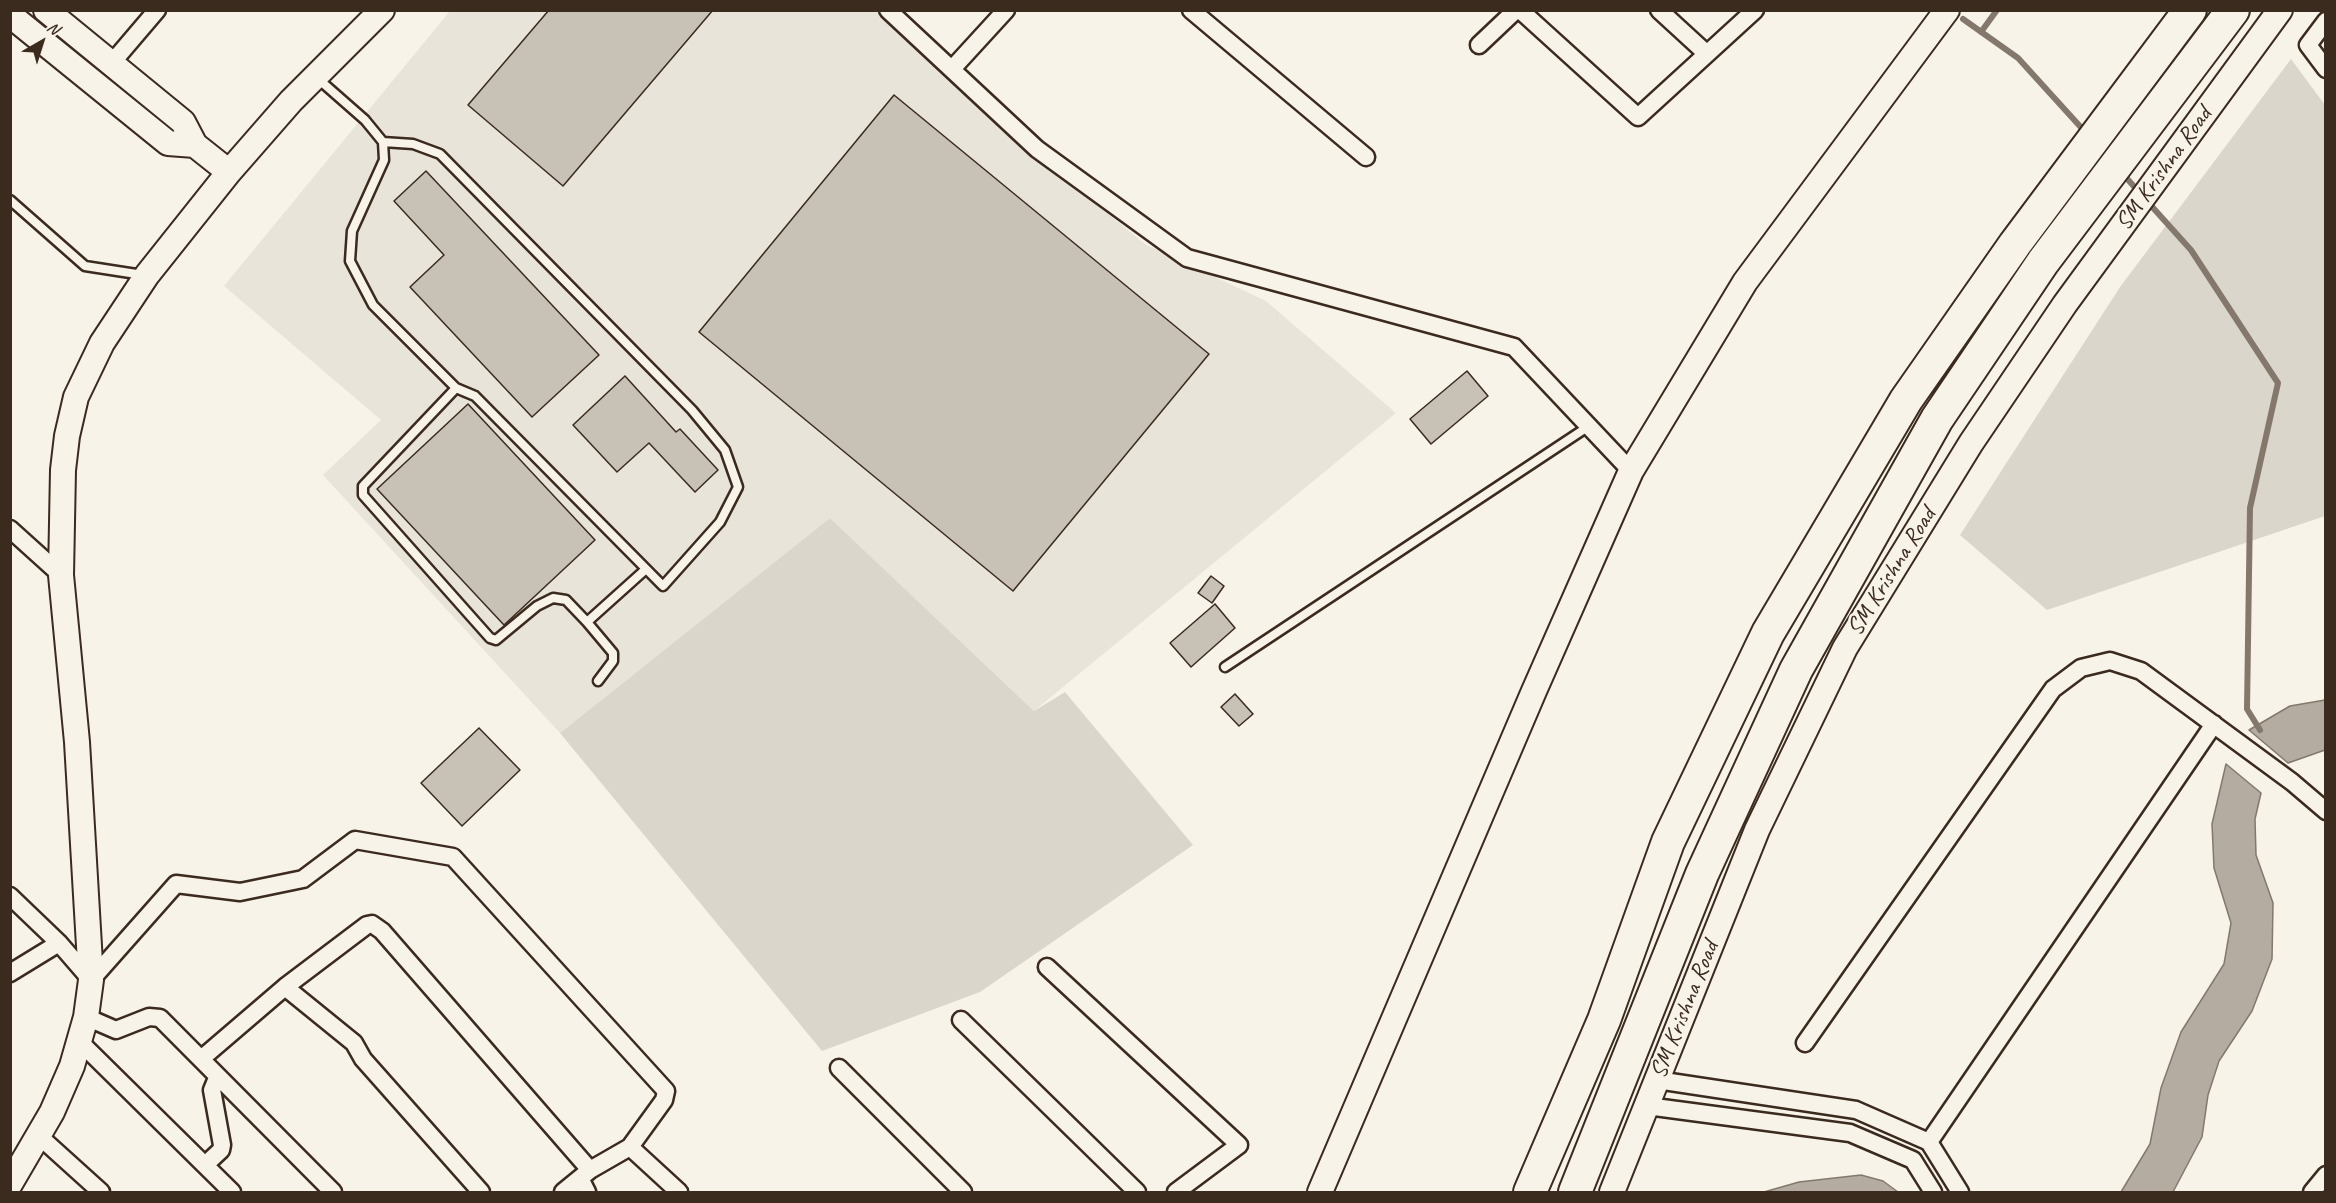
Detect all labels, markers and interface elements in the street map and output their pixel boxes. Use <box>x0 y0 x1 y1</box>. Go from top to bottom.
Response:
north arrow <box>12 12 72 72</box>
text: N <box>43 17 63 39</box>
street label: SM Krishna Road <box>2110 102 2218 236</box>
street label: SM Krishna Road <box>1841 503 1943 641</box>
street label: SM Krishna Road <box>1644 937 1726 1083</box>

